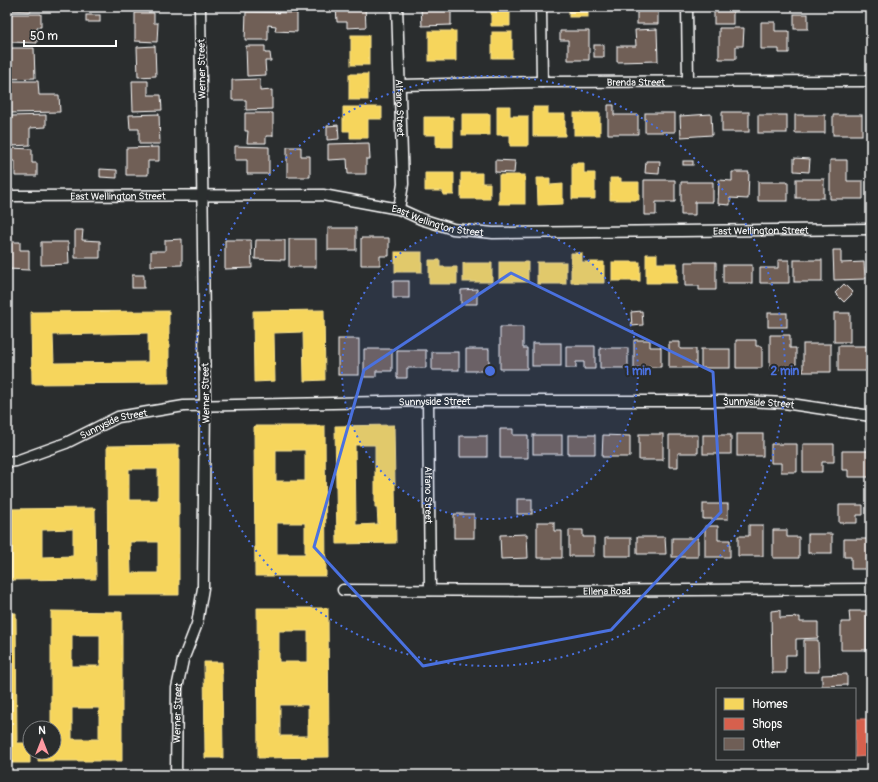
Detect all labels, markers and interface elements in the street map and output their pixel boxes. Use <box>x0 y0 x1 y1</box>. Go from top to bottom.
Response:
scale bar <box>24 22 116 48</box>
text: 50 m <box>30 29 58 44</box>
street label: Werner Street <box>195 38 209 99</box>
street label: Brenda Street <box>607 77 666 89</box>
street label: Alfano Street <box>392 79 406 138</box>
street label: East Wellington Street <box>70 190 167 203</box>
street label: East Wellington Street <box>391 203 485 239</box>
street label: East Wellington Street <box>713 225 810 238</box>
street label: Werner Street <box>199 362 213 423</box>
centre of rings <box>483 364 497 378</box>
text: 1 min <box>625 364 652 379</box>
text: 2 min <box>771 364 800 379</box>
street label: Sunnyside Street <box>399 396 472 409</box>
street label: Sunnyside Street <box>723 396 796 412</box>
street label: Sunnyside Street <box>78 407 149 442</box>
street label: Alfano Street <box>422 466 434 525</box>
street label: Ellena Road <box>583 585 631 598</box>
street label: Werner Street <box>171 681 185 743</box>
legend <box>716 688 856 760</box>
text: Homes <box>752 697 788 712</box>
text: Shops <box>752 717 783 732</box>
north arrow <box>22 720 62 760</box>
text: N <box>38 724 46 737</box>
text: Other <box>752 737 781 752</box>

